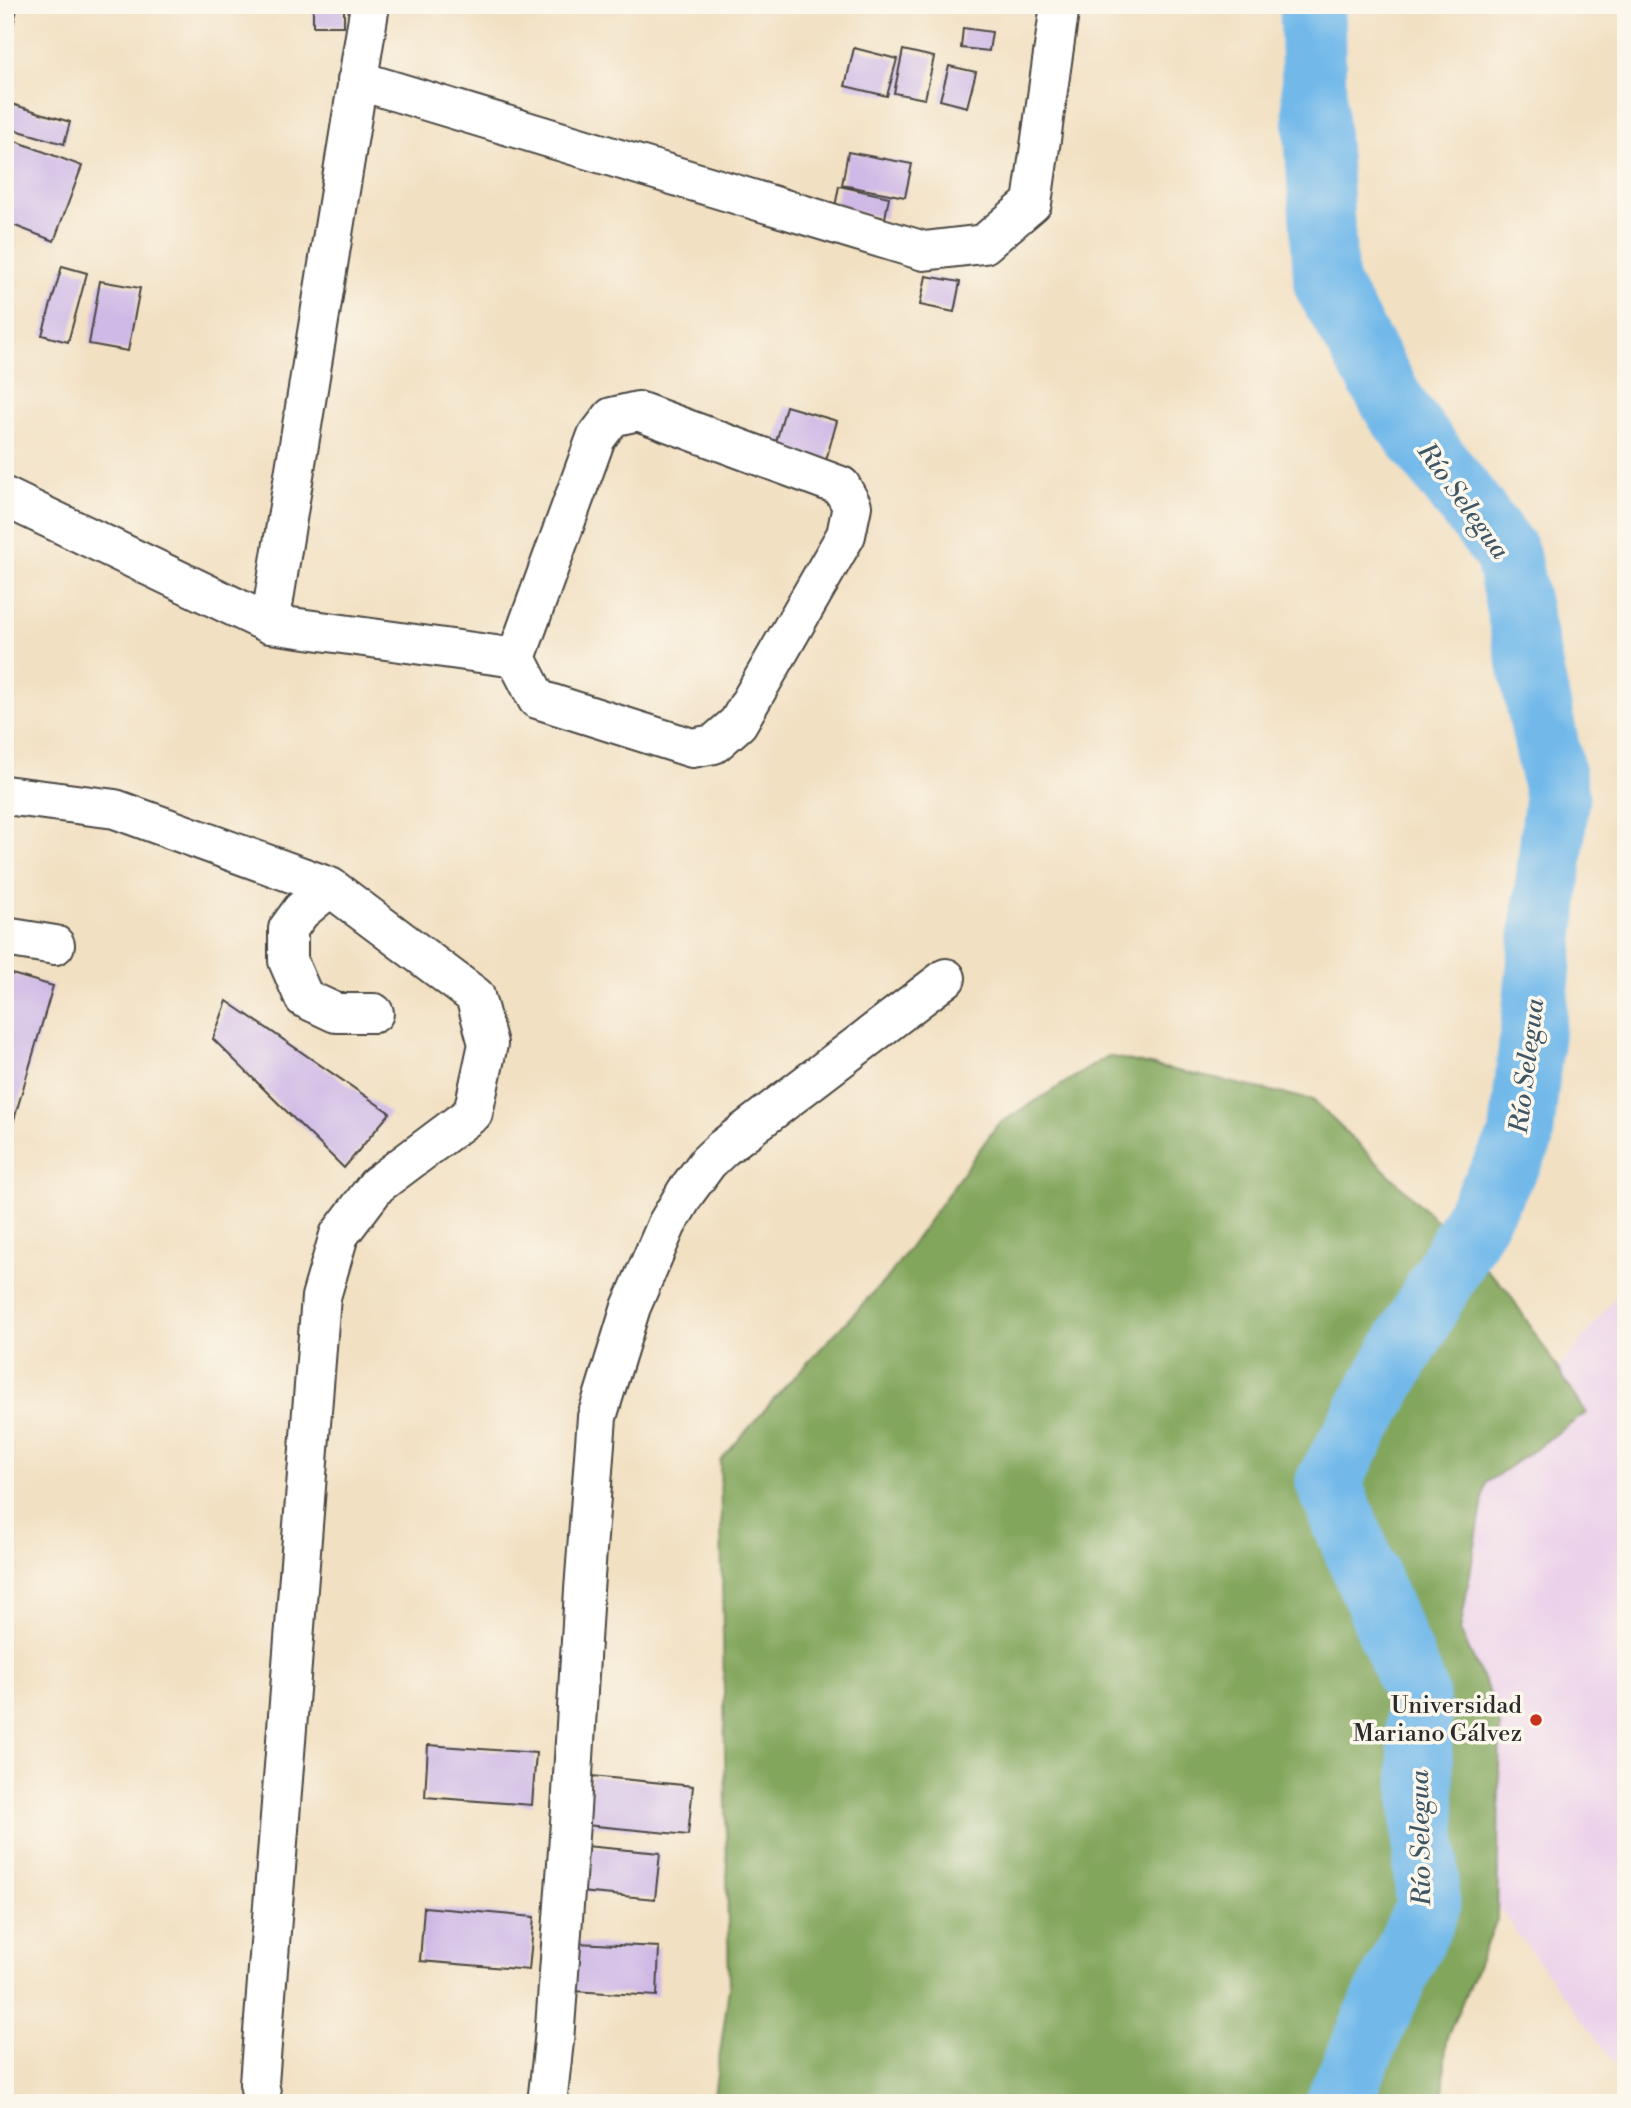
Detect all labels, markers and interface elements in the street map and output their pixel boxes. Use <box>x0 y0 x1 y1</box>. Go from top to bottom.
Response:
water label: Río Selegua <box>1410 436 1516 566</box>
water label: Río Selegua <box>1503 996 1551 1136</box>
place label: Universidad Mariano Gálvez <box>1353 1691 1522 1749</box>
marker: Universidad Mariano Gálvez <box>1528 1712 1544 1728</box>
water label: Río Selegua <box>1404 1769 1438 1907</box>

